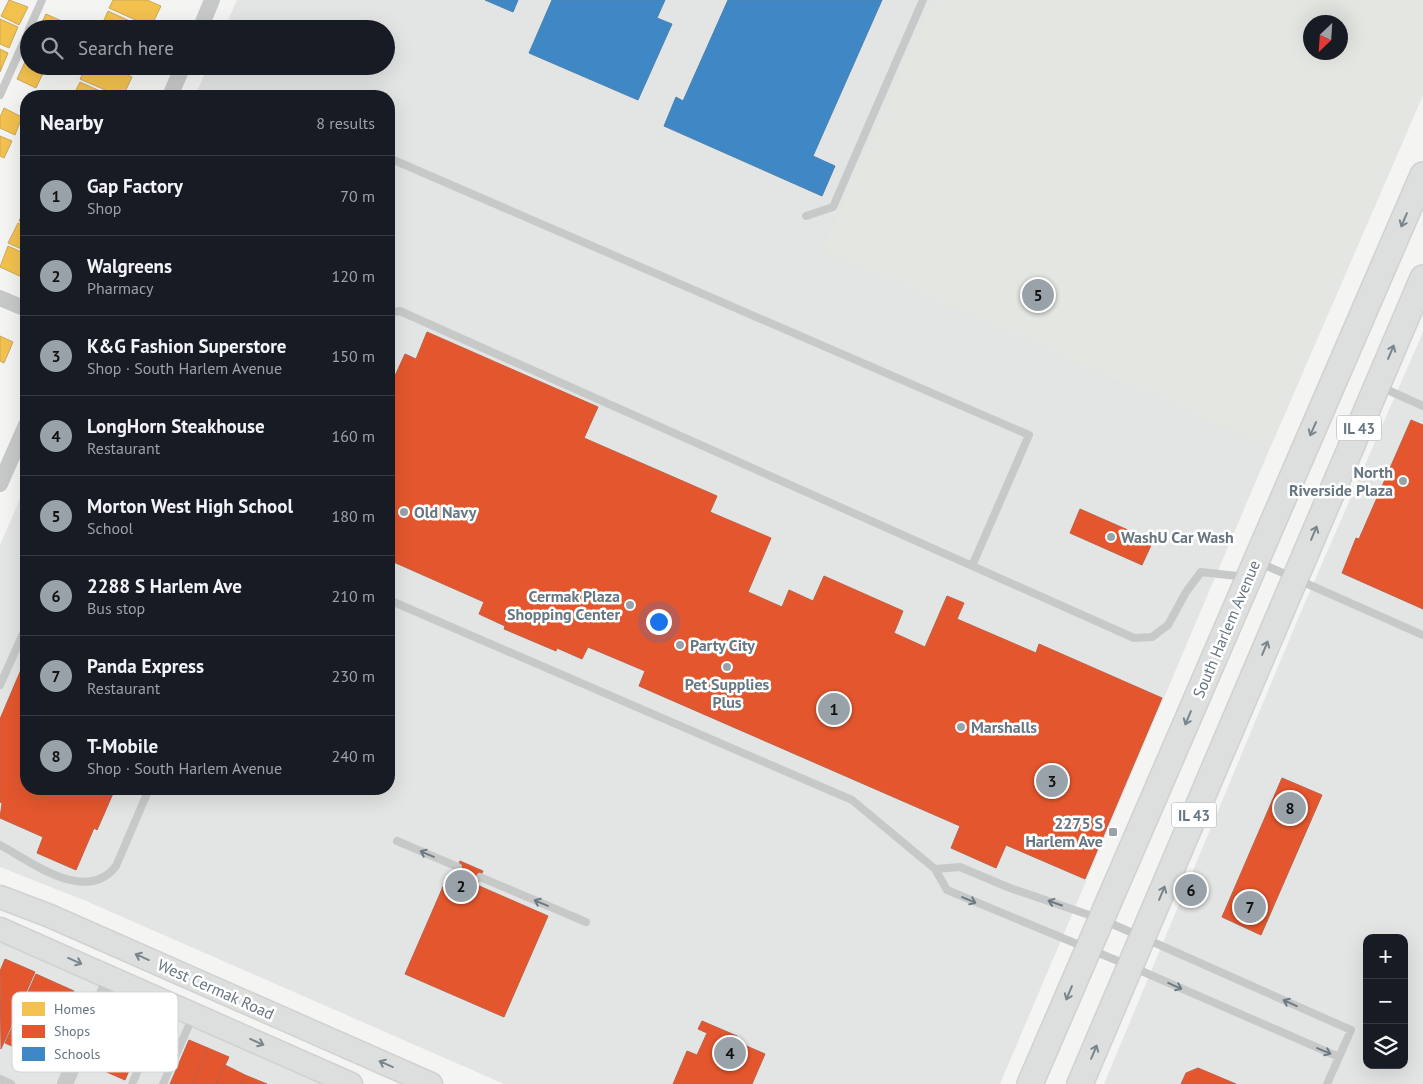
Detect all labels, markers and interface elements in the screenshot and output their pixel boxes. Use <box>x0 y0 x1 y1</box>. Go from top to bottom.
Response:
north arrow <box>1303 15 1348 60</box>
search box <box>20 20 395 75</box>
icon: search <box>38 34 66 62</box>
text: Search here <box>78 36 174 60</box>
text: Nearby <box>40 109 103 136</box>
text: 8 results <box>316 113 375 133</box>
text: Gap Factory <box>87 174 183 198</box>
text: 1 <box>51 186 61 206</box>
text: 70 m <box>340 186 375 206</box>
text: Shop <box>87 198 121 218</box>
one-way arrow <box>1398 212 1408 227</box>
text: Walgreens <box>87 254 172 278</box>
text: 2 <box>51 266 61 286</box>
text: 120 m <box>332 266 375 286</box>
pin: 5 <box>1022 276 1054 314</box>
text: Pharmacy <box>87 278 153 298</box>
text: K&G Fashion Superstore <box>87 334 287 358</box>
one-way arrow <box>1387 345 1397 360</box>
text: 3 <box>51 346 61 366</box>
text: 150 m <box>332 346 375 366</box>
text: Shop · South Harlem Avenue <box>87 358 282 378</box>
text: LongHorn Steakhouse <box>87 414 265 438</box>
road number: IL 43 <box>1336 416 1382 440</box>
one-way arrow <box>1308 421 1318 436</box>
text: 4 <box>51 426 61 446</box>
text: 160 m <box>332 426 375 446</box>
text: Restaurant <box>87 438 160 458</box>
place label: North Riverside Plaza <box>1289 462 1393 500</box>
marker: North Riverside Plaza <box>1397 475 1409 487</box>
text: Morton West High School <box>87 494 293 518</box>
place label: Old Navy <box>414 502 477 522</box>
text: 5 <box>51 506 61 526</box>
text: 180 m <box>332 506 375 526</box>
marker: Old Navy <box>398 506 410 518</box>
text: School <box>87 518 133 538</box>
one-way arrow <box>1310 526 1319 541</box>
place label: WashU Car Wash <box>1121 527 1234 547</box>
marker: WashU Car Wash <box>1105 531 1117 543</box>
street label: South Harlem Avenue <box>1188 557 1264 701</box>
text: 2288 S Harlem Ave <box>87 574 242 598</box>
text: 6 <box>51 586 61 606</box>
text: 210 m <box>332 586 375 606</box>
place label: Cermak Plaza Shopping Center <box>507 586 620 624</box>
text: Bus stop <box>87 598 145 618</box>
marker: Cermak Plaza Shopping Center <box>624 599 636 611</box>
your location <box>646 609 672 635</box>
place label: Party City <box>690 635 755 655</box>
marker: Party City <box>674 639 686 651</box>
one-way arrow <box>1261 641 1271 656</box>
text: Panda Express <box>87 654 204 678</box>
marker: Pet Supplies Plus <box>721 661 733 673</box>
text: 7 <box>51 666 61 686</box>
text: 230 m <box>332 666 375 686</box>
place label: Pet Supplies Plus <box>685 674 770 712</box>
text: Restaurant <box>87 678 160 698</box>
pin: 1 <box>818 690 850 728</box>
one-way arrow <box>1182 710 1192 725</box>
place label: Marshalls <box>971 717 1037 737</box>
marker: Marshalls <box>955 721 967 733</box>
text: T-Mobile <box>87 734 158 758</box>
text: 8 <box>51 746 61 766</box>
text: 240 m <box>332 746 375 766</box>
text: Shop · South Harlem Avenue <box>87 758 282 778</box>
pin: 3 <box>1036 762 1068 800</box>
pin: 8 <box>1274 789 1306 827</box>
road number: IL 43 <box>1172 802 1216 828</box>
place label: 2275 S Harlem Ave <box>1025 813 1103 851</box>
marker: 2275 S Harlem Ave <box>1107 826 1119 838</box>
one-way arrow <box>420 849 435 858</box>
pin: 2 <box>445 867 477 905</box>
pin: 6 <box>1175 871 1207 909</box>
one-way arrow <box>1157 886 1167 901</box>
pin: 7 <box>1234 888 1266 926</box>
one-way arrow <box>961 895 976 905</box>
one-way arrow <box>534 897 549 907</box>
one-way arrow <box>1048 898 1064 907</box>
map controls <box>1363 934 1408 1069</box>
button: + <box>1363 934 1408 979</box>
one-way arrow <box>135 951 150 961</box>
street label: West Cermak Road <box>155 954 277 1024</box>
one-way arrow <box>67 957 82 967</box>
button: − <box>1363 979 1408 1024</box>
one-way arrow <box>1167 982 1182 992</box>
one-way arrow <box>1064 985 1074 1000</box>
legend <box>12 992 178 1072</box>
one-way arrow <box>1283 997 1298 1007</box>
text: Homes <box>54 1000 95 1018</box>
text: Shops <box>54 1022 90 1040</box>
button: layers <box>1363 1024 1408 1069</box>
pin: 4 <box>714 1034 746 1072</box>
one-way arrow <box>249 1038 264 1048</box>
text: Schools <box>54 1045 101 1063</box>
one-way arrow <box>1090 1045 1100 1060</box>
one-way arrow <box>1316 1046 1331 1056</box>
one-way arrow <box>379 1059 394 1069</box>

